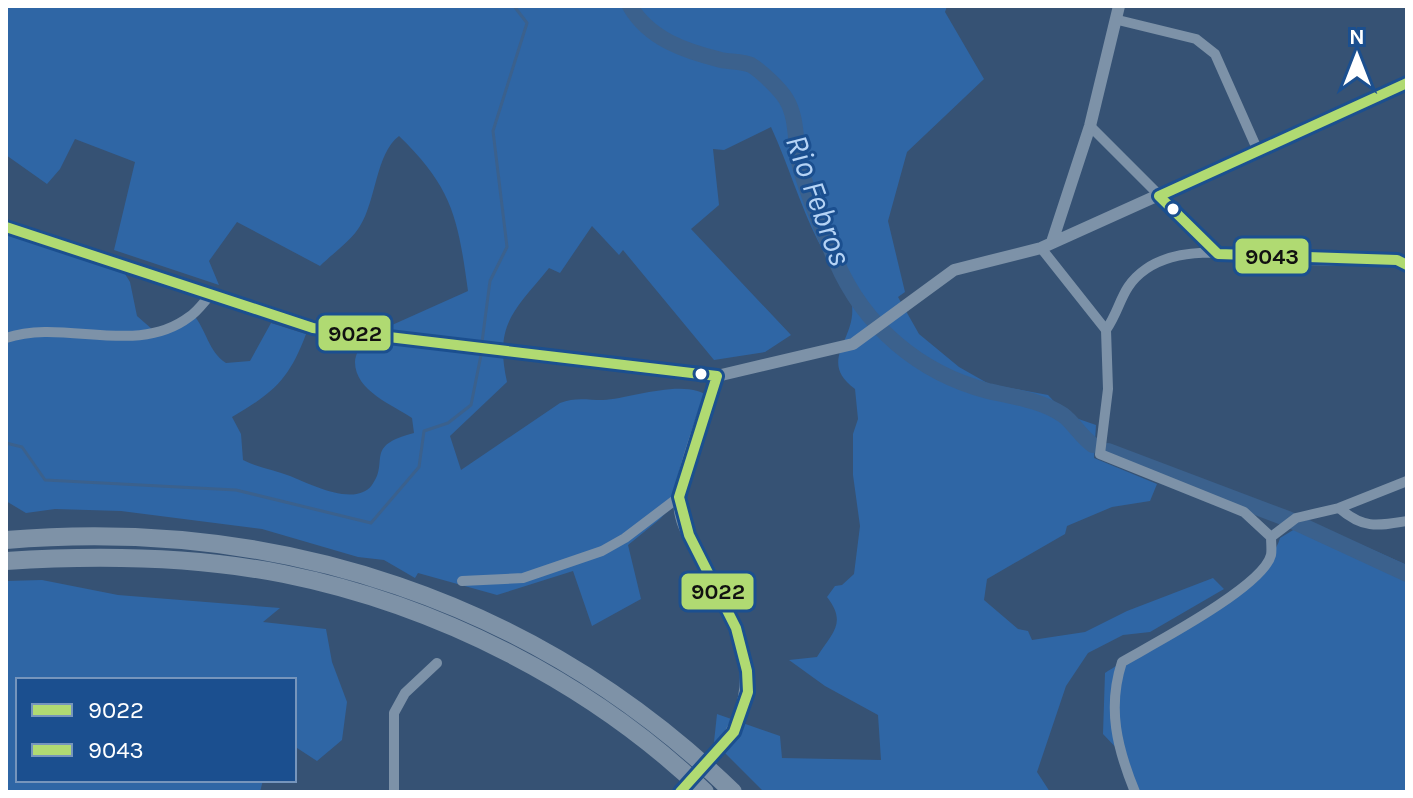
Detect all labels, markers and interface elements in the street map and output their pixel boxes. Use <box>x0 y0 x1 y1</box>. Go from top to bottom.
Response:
north arrow <box>1317 16 1397 96</box>
text: N <box>1349 24 1365 50</box>
water label: Rio Febros <box>778 130 859 271</box>
unlabelled marker <box>1165 201 1181 217</box>
line badge: 9043 <box>1234 237 1310 275</box>
text: 9043 <box>1245 244 1299 270</box>
line badge: 9022 <box>317 314 392 352</box>
text: 9022 <box>328 321 382 347</box>
unlabelled marker <box>693 366 709 382</box>
line badge: 9022 <box>680 572 755 611</box>
text: 9022 <box>691 579 745 605</box>
legend <box>16 678 296 782</box>
text: 9022 <box>88 696 144 724</box>
text: 9043 <box>88 736 144 764</box>

